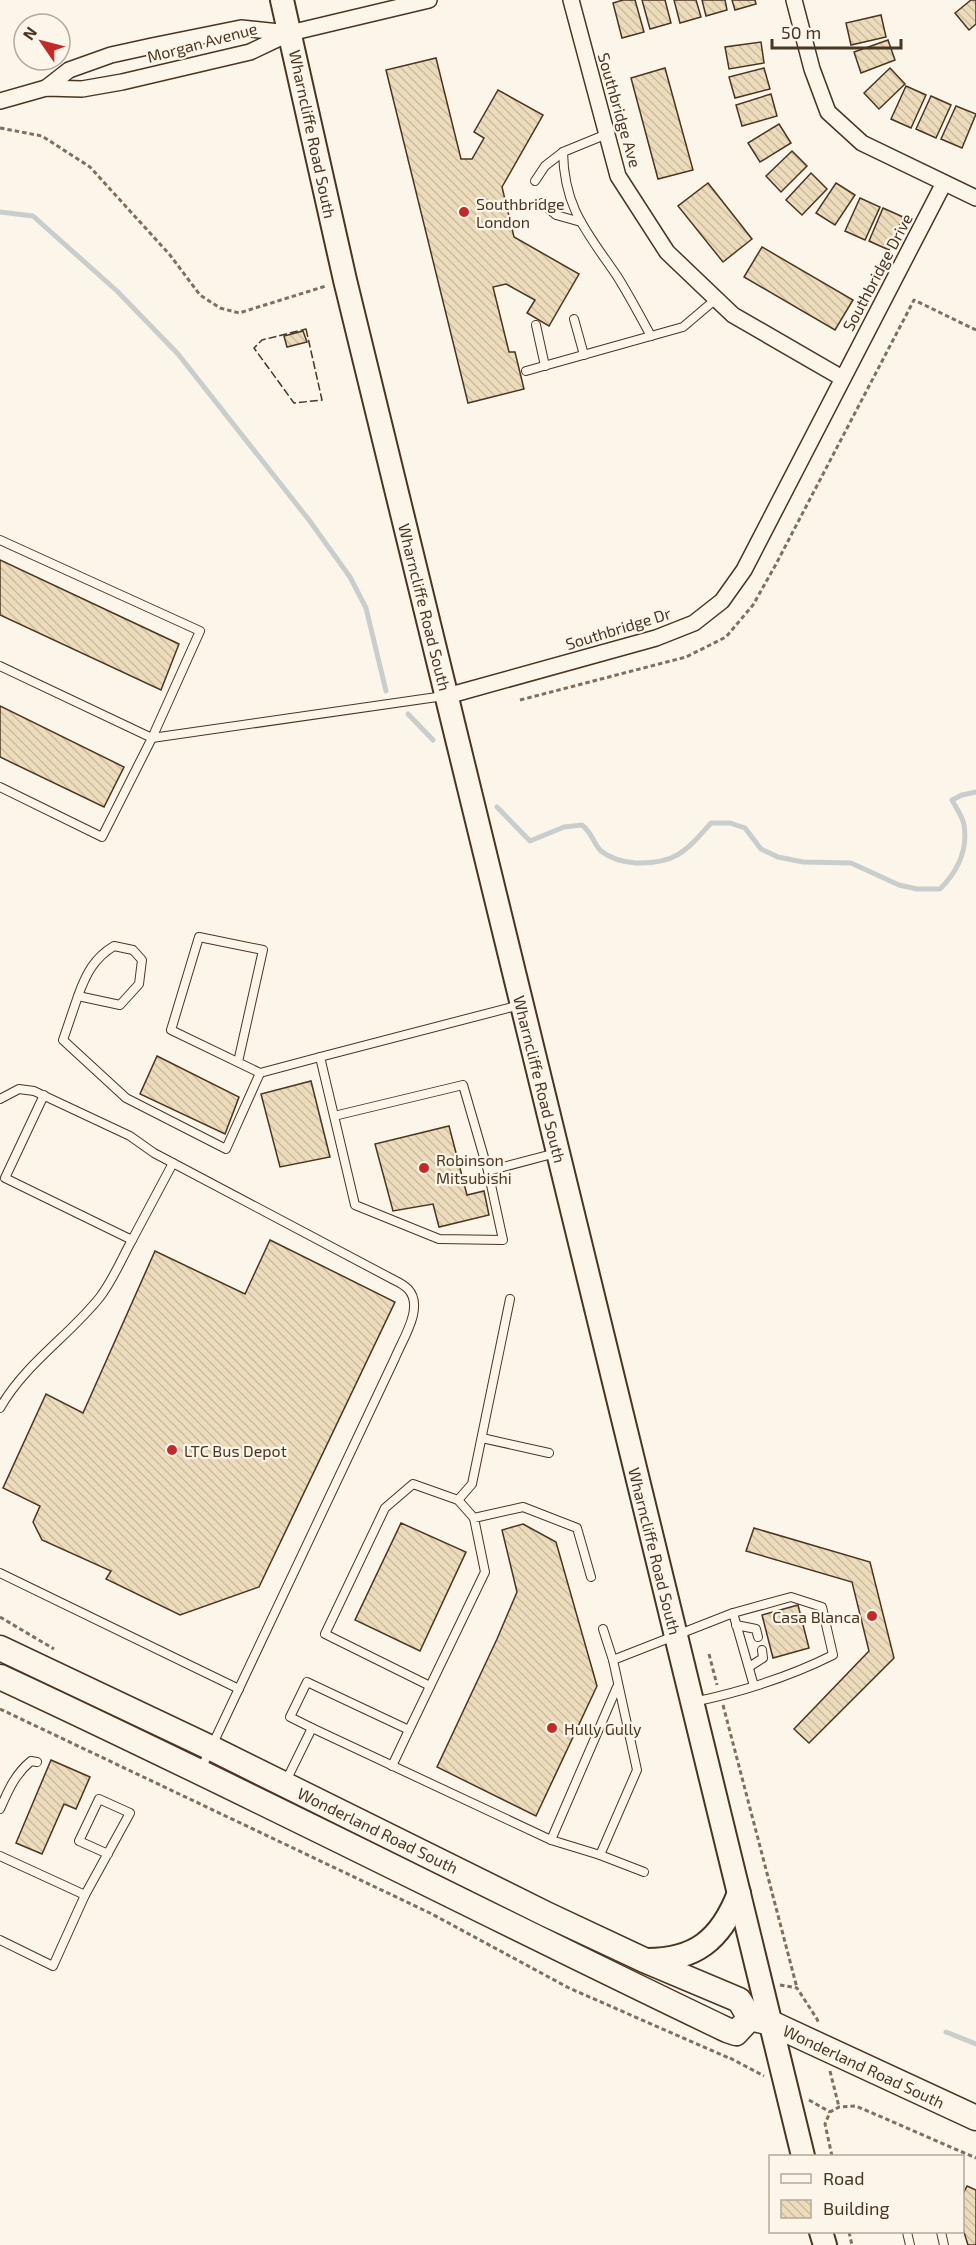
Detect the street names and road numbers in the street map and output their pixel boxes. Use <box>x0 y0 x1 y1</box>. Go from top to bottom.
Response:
street label: Morgan Avenue <box>145 18 259 66</box>
street label: Wharncliffe Road South <box>286 48 340 220</box>
street label: Southbridge Ave <box>595 50 645 170</box>
street label: Southbridge Drive <box>838 210 916 334</box>
street label: Wharncliffe Road South <box>395 521 455 693</box>
street label: Southbridge Dr <box>563 603 674 653</box>
street label: Wharncliffe Road South <box>510 993 570 1165</box>
street label: Wharncliffe Road South <box>625 1465 685 1637</box>
street label: Wonderland Road South <box>295 1783 461 1877</box>
street label: Wonderland Road South <box>780 2020 948 2112</box>

